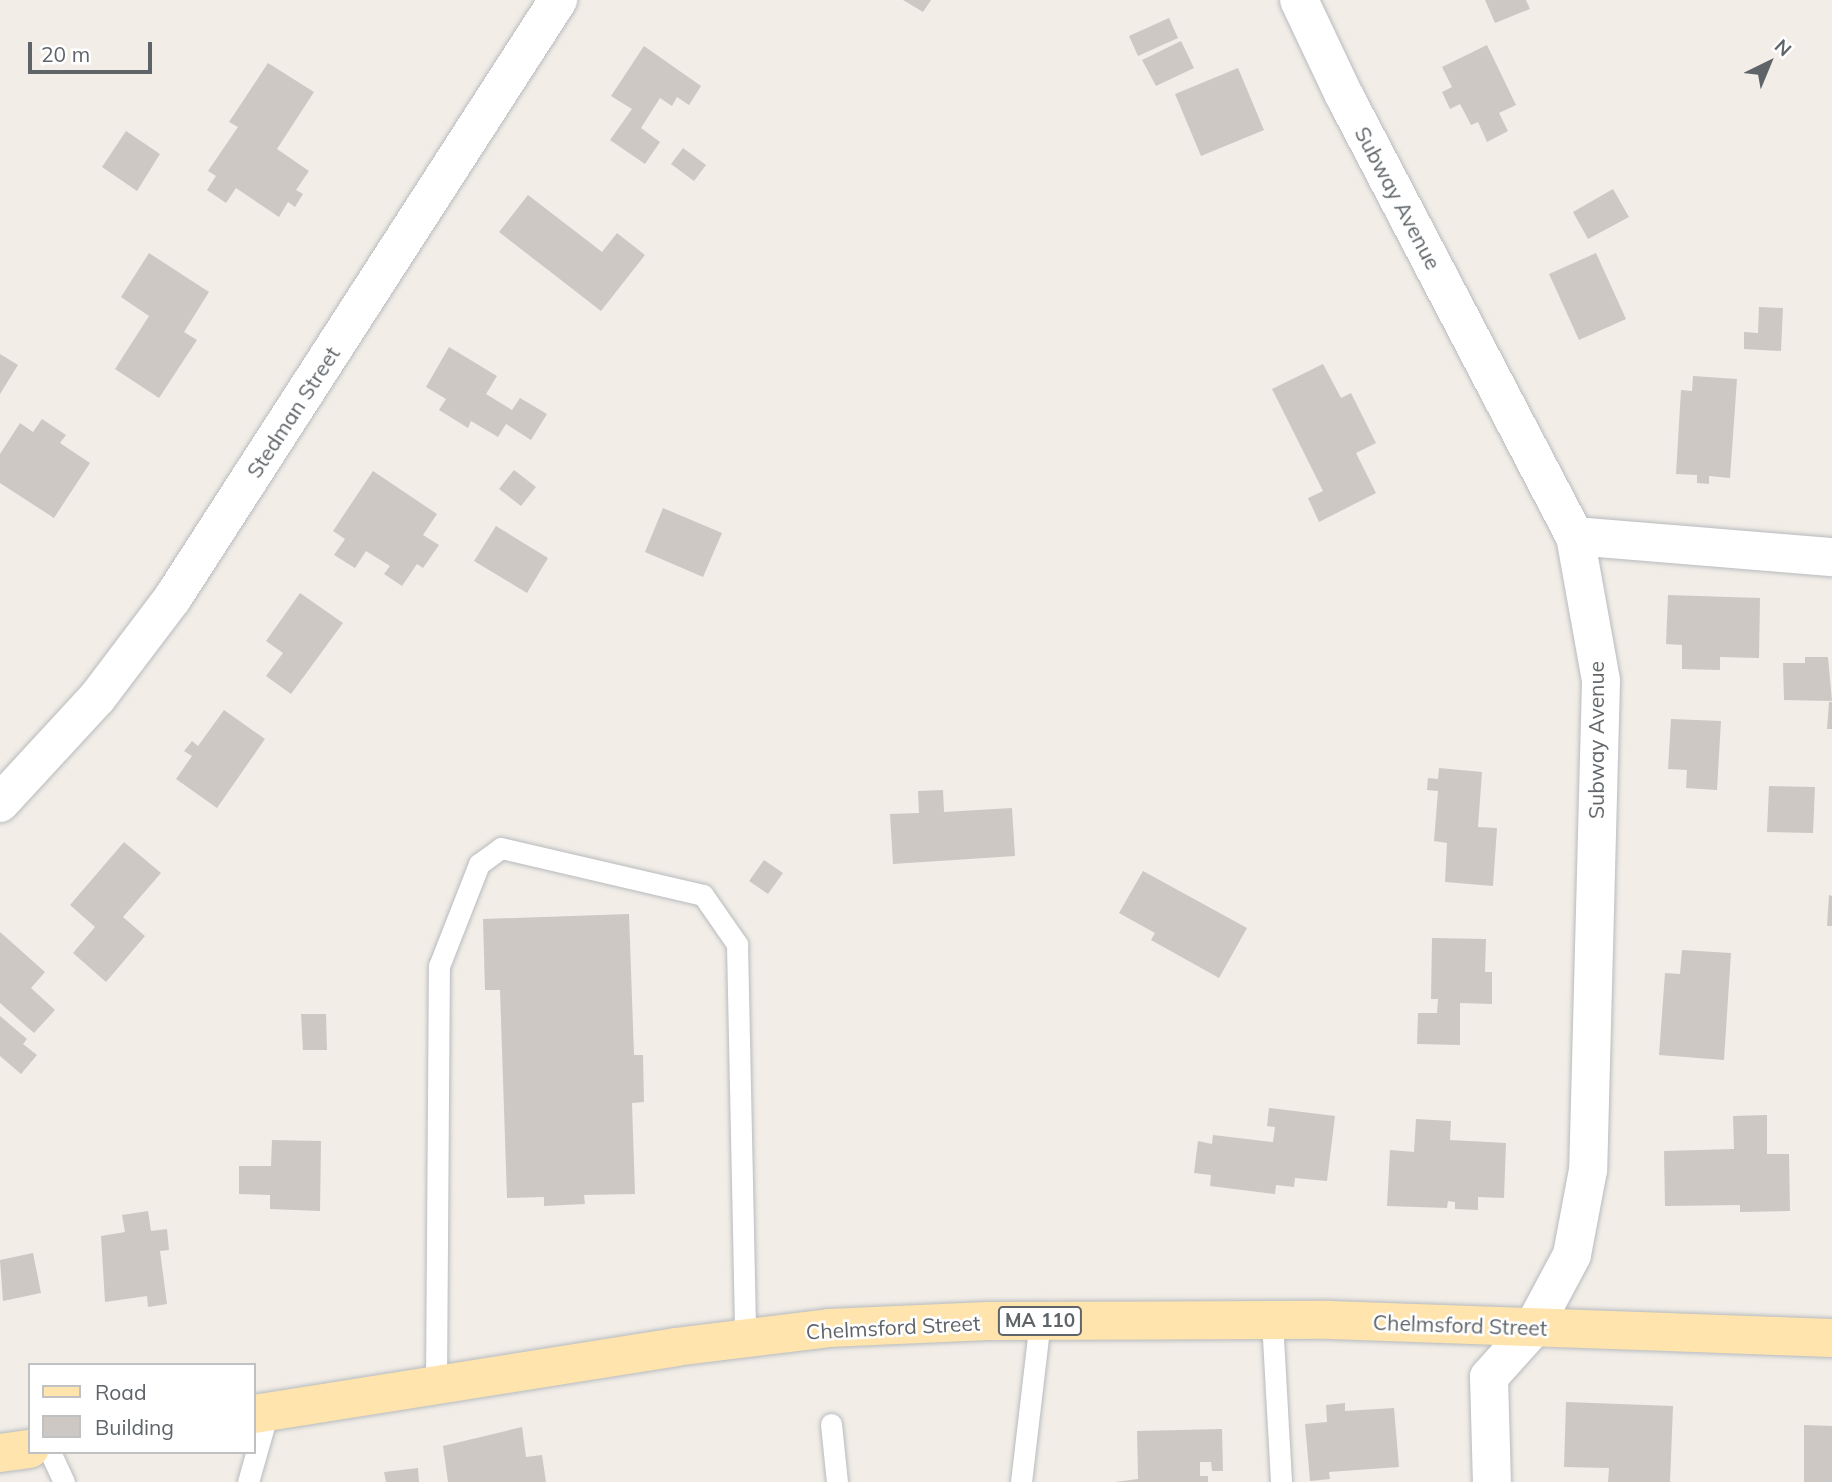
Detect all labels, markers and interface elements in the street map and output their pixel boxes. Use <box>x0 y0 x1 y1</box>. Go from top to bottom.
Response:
scale bar <box>32 28 156 72</box>
north arrow <box>1734 28 1804 98</box>
text: N <box>1770 34 1797 61</box>
text: 20 m <box>41 41 90 67</box>
street label: Subway Avenue <box>1350 122 1446 274</box>
street label: Stedman Street <box>241 342 345 482</box>
street label: Subway Avenue <box>1583 661 1609 819</box>
road number: MA 110 <box>996 1306 1084 1336</box>
street label: Chelmsford Street <box>1372 1309 1548 1341</box>
street label: Chelmsford Street <box>805 1310 981 1344</box>
legend <box>28 1363 256 1454</box>
text: Road <box>95 1379 146 1405</box>
text: Building <box>95 1414 174 1440</box>

